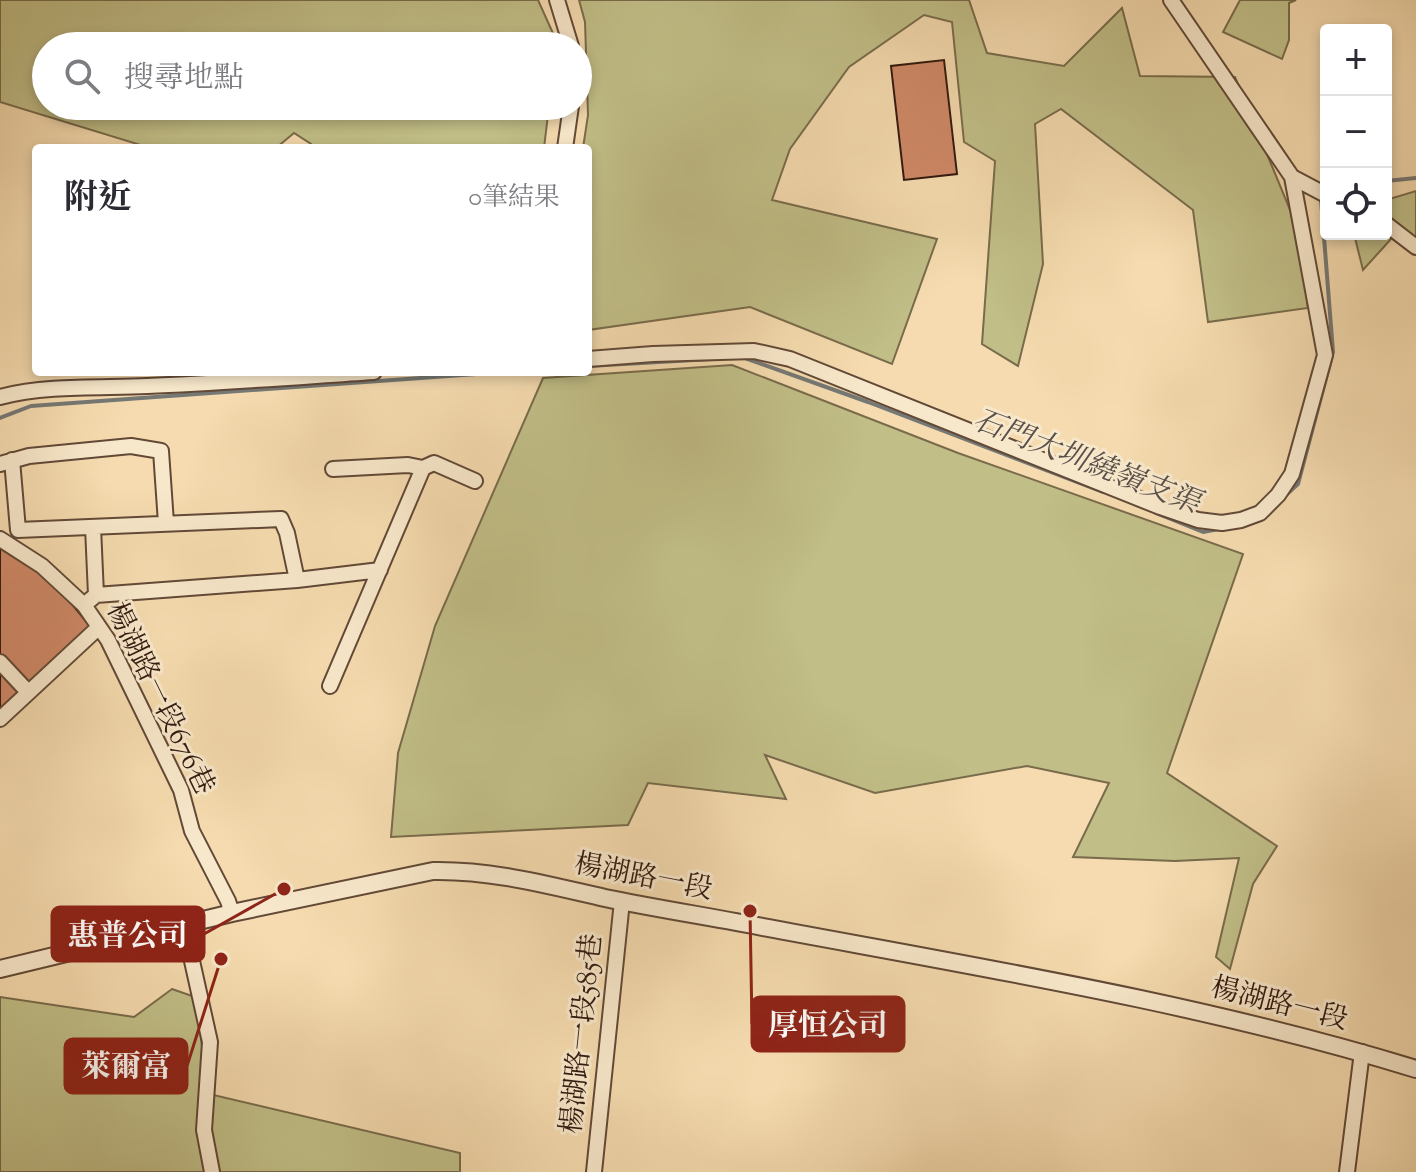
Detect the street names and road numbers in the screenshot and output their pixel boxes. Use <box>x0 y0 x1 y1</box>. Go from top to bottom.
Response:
street label: 楊湖路一段676巷 <box>95 596 223 802</box>
street label: 楊湖路一段 <box>570 845 716 911</box>
street label: 楊湖路一段585巷 <box>553 932 613 1136</box>
street label: 楊湖路一段 <box>1206 969 1352 1041</box>

